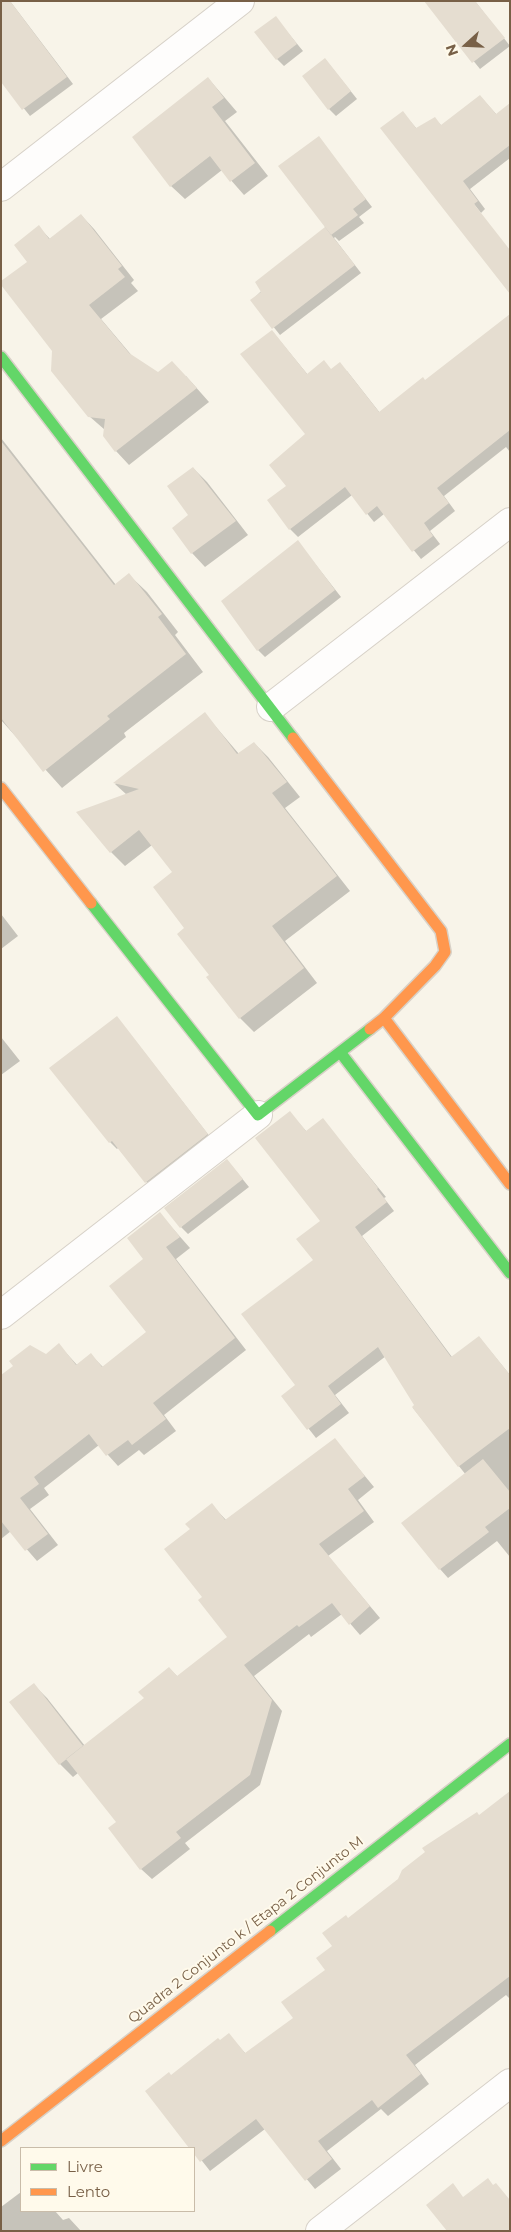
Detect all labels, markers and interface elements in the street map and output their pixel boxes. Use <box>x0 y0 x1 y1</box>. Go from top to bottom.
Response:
north arrow <box>441 20 491 70</box>
text: N <box>442 42 462 59</box>
street label: Quadra 2 Conjunto k / Etapa 2 Conjunto M <box>125 1833 367 2027</box>
legend <box>20 2147 195 2212</box>
text: Livre <box>67 2157 103 2176</box>
text: Lento <box>67 2182 110 2201</box>

